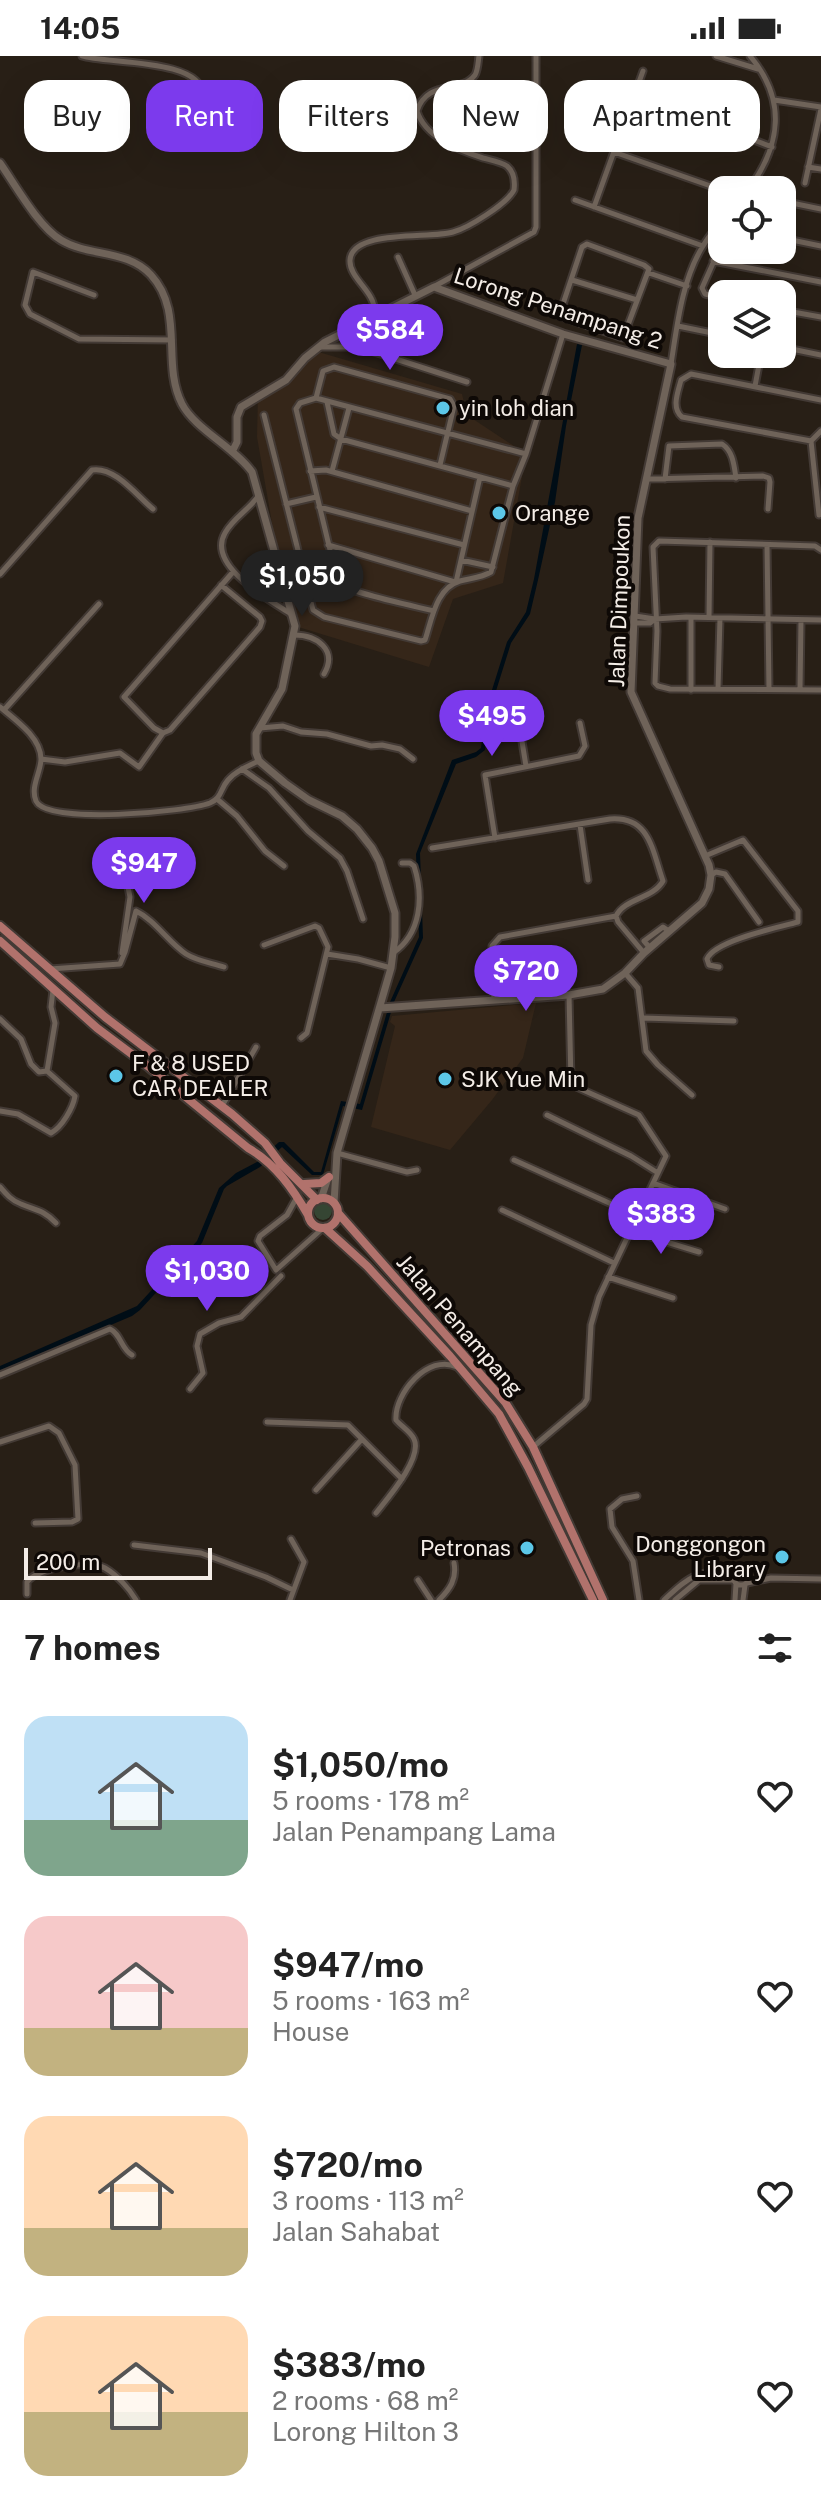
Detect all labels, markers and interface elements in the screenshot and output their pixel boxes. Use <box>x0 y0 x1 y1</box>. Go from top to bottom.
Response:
text: 14:05 <box>40 10 120 46</box>
chip: Buy <box>24 80 130 152</box>
chip: Rent <box>146 80 263 152</box>
chip: Filters <box>279 80 417 152</box>
chip: New <box>433 80 548 152</box>
chip: Apartment <box>564 80 760 152</box>
map controls <box>708 176 796 368</box>
button: locate <box>708 176 796 264</box>
street label: Lorong Penampang 2 <box>451 262 665 354</box>
button: layers <box>708 280 796 368</box>
pin: $584 <box>343 304 437 372</box>
text: $584 <box>355 314 425 345</box>
place label: yin loh dian <box>459 395 574 421</box>
marker: yin loh dian <box>434 399 452 417</box>
place label: Orange <box>515 500 590 526</box>
marker: Orange <box>490 504 508 522</box>
street label: Jalan Dimpoukon <box>603 514 635 688</box>
pin: $1,050 <box>237 550 367 618</box>
text: $1,050 <box>258 560 346 591</box>
pin: $495 <box>445 690 539 758</box>
text: $495 <box>457 700 527 731</box>
pin: $947 <box>97 837 191 905</box>
text: $947 <box>110 847 178 878</box>
pin: $720 <box>479 945 573 1013</box>
text: $720 <box>492 955 560 986</box>
place label: F & 8 USED CAR DEALER <box>132 1050 268 1101</box>
place label: SJK Yue Min <box>461 1066 585 1092</box>
marker: F & 8 USED CAR DEALER <box>107 1067 125 1085</box>
marker: SJK Yue Min <box>436 1070 454 1088</box>
pin: $383 <box>614 1188 708 1256</box>
text: $383 <box>626 1198 696 1229</box>
pin: $1,030 <box>142 1245 272 1313</box>
street label: Jalan Penampang <box>391 1249 529 1401</box>
text: $1,030 <box>164 1255 250 1286</box>
place label: Donggongon Library <box>635 1531 766 1582</box>
place label: Petronas <box>420 1535 511 1561</box>
marker: Petronas <box>518 1539 536 1557</box>
scale bar <box>24 1544 212 1580</box>
marker: Donggongon Library <box>773 1548 791 1566</box>
text: 200 m <box>36 1549 100 1575</box>
icon: filters <box>753 1626 797 1670</box>
text: 7 homes <box>24 1628 161 1668</box>
text: $1,050/mo <box>272 1745 449 1785</box>
icon: home <box>88 1748 184 1844</box>
icon: heart <box>753 1774 797 1818</box>
text: 5 rooms · 178 m² <box>272 1785 469 1816</box>
text: Jalan Penampang Lama <box>272 1816 556 1847</box>
text: $947/mo <box>272 1945 424 1985</box>
icon: home <box>88 1948 184 2044</box>
icon: heart <box>753 1974 797 2018</box>
text: 5 rooms · 163 m² <box>272 1985 470 2016</box>
text: House <box>272 2016 349 2047</box>
text: $720/mo <box>272 2145 423 2185</box>
icon: home <box>88 2148 184 2244</box>
icon: heart <box>753 2174 797 2218</box>
text: 3 rooms · 113 m² <box>272 2185 464 2216</box>
text: Jalan Sahabat <box>272 2216 440 2247</box>
text: $383/mo <box>272 2345 426 2385</box>
icon: home <box>88 2348 184 2444</box>
icon: heart <box>753 2374 797 2418</box>
text: 2 rooms · 68 m² <box>272 2385 458 2416</box>
text: Lorong Hilton 3 <box>272 2416 459 2447</box>

